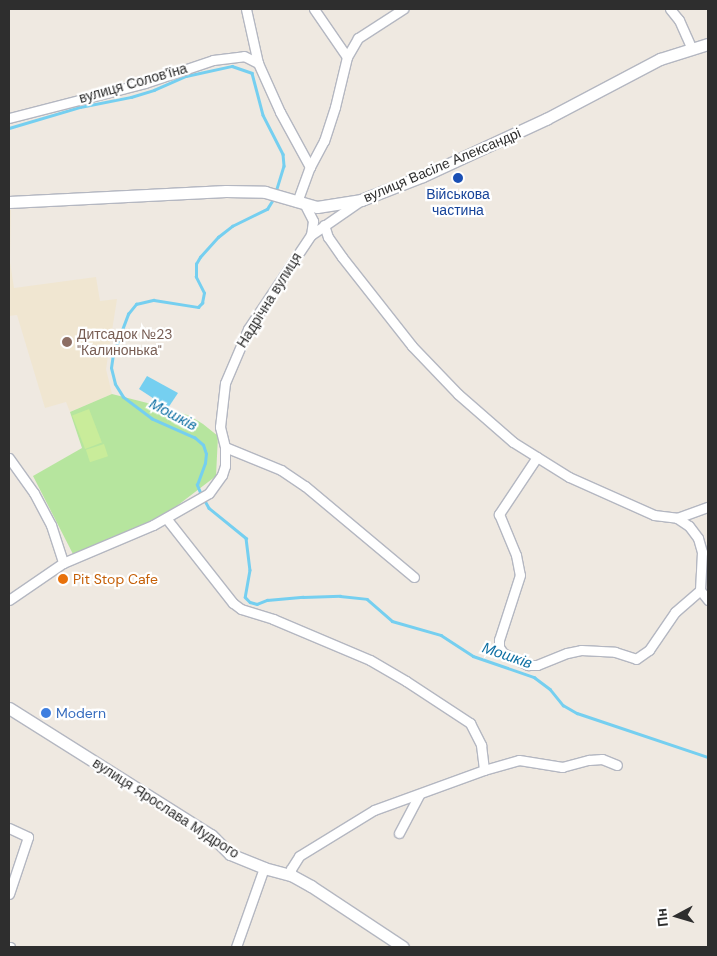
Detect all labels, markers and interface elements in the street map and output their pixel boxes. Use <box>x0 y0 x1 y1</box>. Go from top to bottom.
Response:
street label: вулиця Солов'їна <box>77 60 189 106</box>
street label: вулиця Васіле Александрі <box>361 124 523 206</box>
marker: Військова частина <box>452 172 464 184</box>
place label: Військова частина <box>426 186 490 218</box>
street label: Надрічна вулиця <box>233 249 305 351</box>
place label: Дитсадок №23 "Калинонька" <box>77 326 173 358</box>
marker: Дитсадок №23 "Калинонька" <box>61 336 73 348</box>
water label: Мошків <box>146 395 200 435</box>
place label: Pit Stop Cafe <box>73 571 158 587</box>
marker: Pit Stop Cafe <box>57 573 69 585</box>
water label: Мошків <box>480 639 534 673</box>
place label: Modern <box>56 705 106 721</box>
marker: Modern <box>40 707 52 719</box>
street label: вулиця Ярослава Мудрого <box>90 754 242 862</box>
north arrow <box>652 891 702 941</box>
text: Пн <box>652 907 672 928</box>

